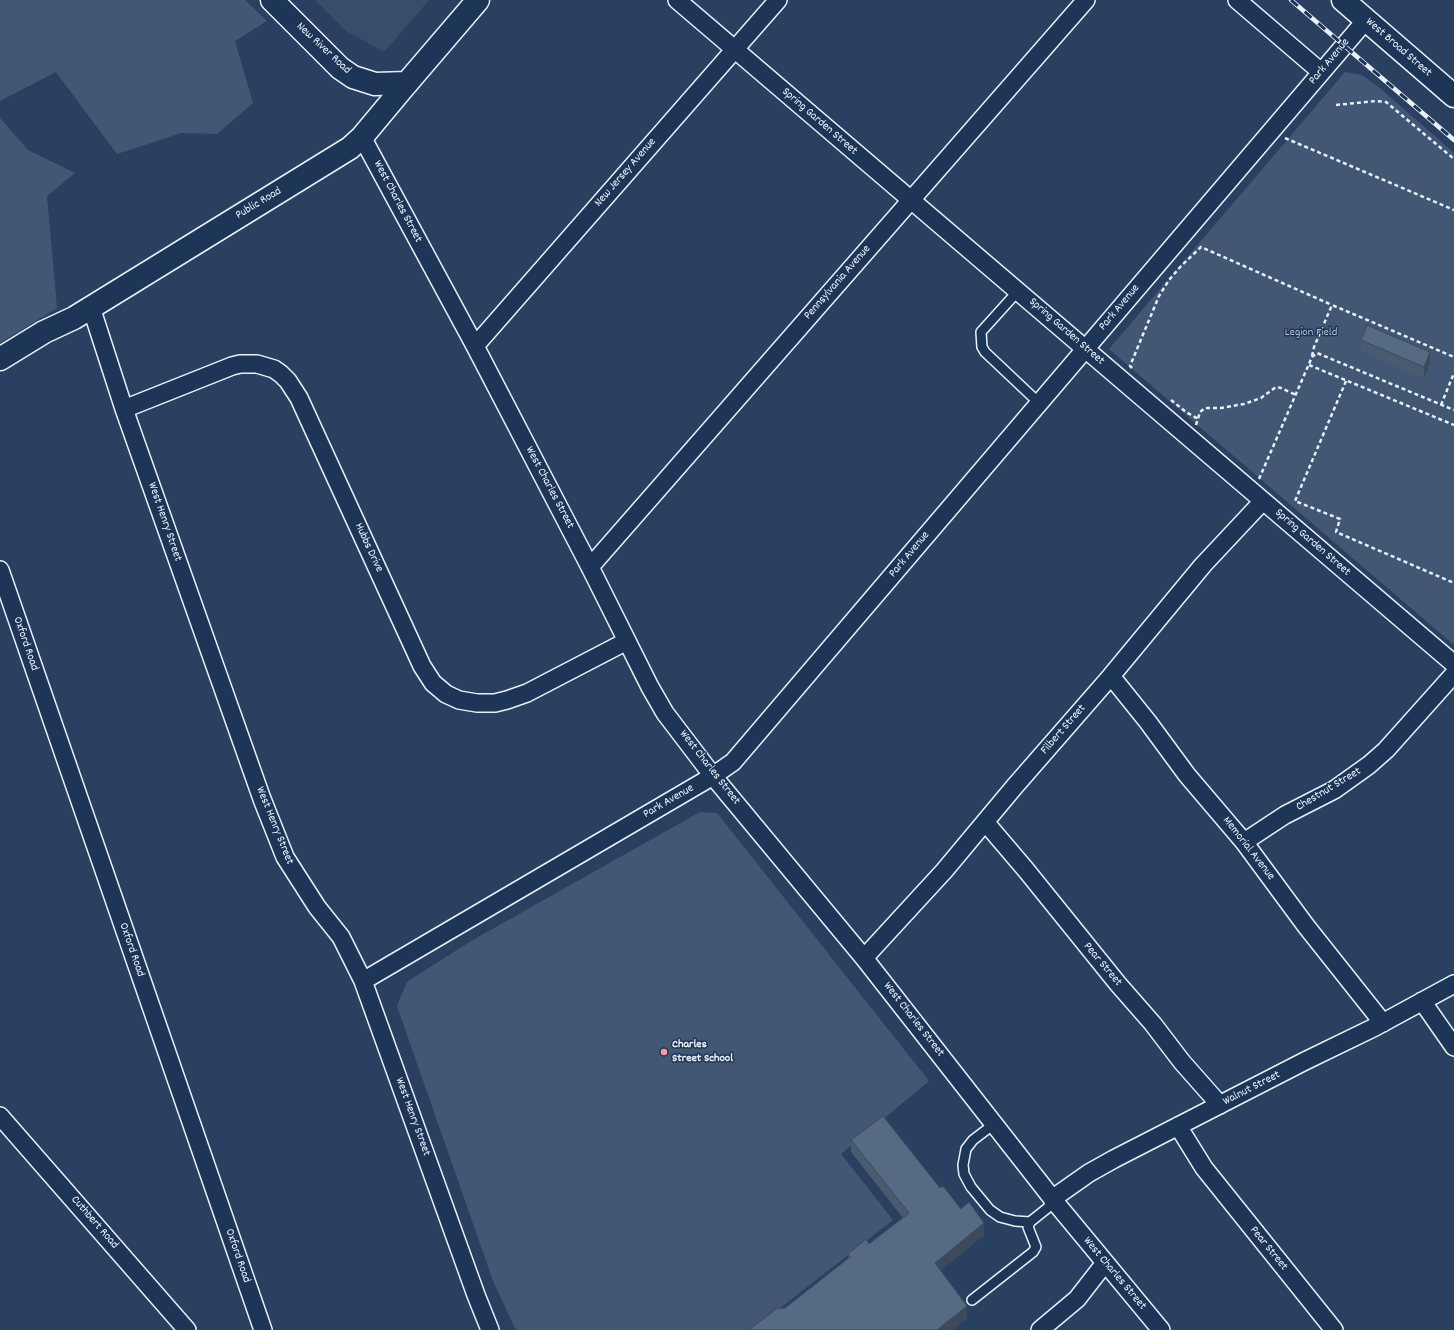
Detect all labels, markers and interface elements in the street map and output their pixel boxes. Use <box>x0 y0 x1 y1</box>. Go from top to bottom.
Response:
street label: West Broad Street <box>1362 15 1434 81</box>
street label: New River Road <box>293 20 353 78</box>
street label: Park Avenue <box>1306 36 1354 88</box>
street label: Spring Garden Street <box>778 85 860 159</box>
street label: New Jersey Avenue <box>592 136 660 210</box>
street label: West Charles Street <box>369 158 425 246</box>
street label: Public Road <box>233 185 285 223</box>
street label: Pennsylvania Avenue <box>802 243 874 323</box>
street label: Park Avenue <box>1096 282 1144 334</box>
street label: Spring Garden Street <box>1025 295 1107 369</box>
park label: Legion Field <box>1285 326 1337 340</box>
street label: West Charles Street <box>521 444 577 532</box>
street label: West Henry Street <box>144 481 184 563</box>
street label: Spring Garden Street <box>1271 506 1353 580</box>
street label: Hubbs Drive <box>350 521 386 575</box>
street label: Park Avenue <box>886 529 934 581</box>
street label: Oxford Road <box>9 615 41 673</box>
street label: Filbert Street <box>1038 702 1090 758</box>
street label: West Charles Street <box>675 728 743 808</box>
street label: Chestnut Street <box>1294 765 1364 815</box>
street label: Park Avenue <box>641 782 697 822</box>
street label: West Henry Street <box>252 785 296 867</box>
street label: Memorial Avenue <box>1219 814 1277 884</box>
street label: Oxford Road <box>115 921 147 979</box>
street label: Pear Street <box>1080 940 1124 990</box>
street label: West Charles Street <box>879 980 947 1060</box>
place label: Charles Street School <box>672 1038 733 1066</box>
marker: Charles Street School <box>659 1047 669 1057</box>
street label: Walnut Street <box>1221 1068 1283 1110</box>
street label: West Henry Street <box>391 1076 433 1158</box>
street label: Cuthbert Road <box>67 1194 121 1252</box>
street label: Pear Street <box>1246 1224 1290 1274</box>
street label: Oxford Road <box>221 1227 253 1285</box>
street label: West Charles Street <box>1079 1235 1149 1313</box>

